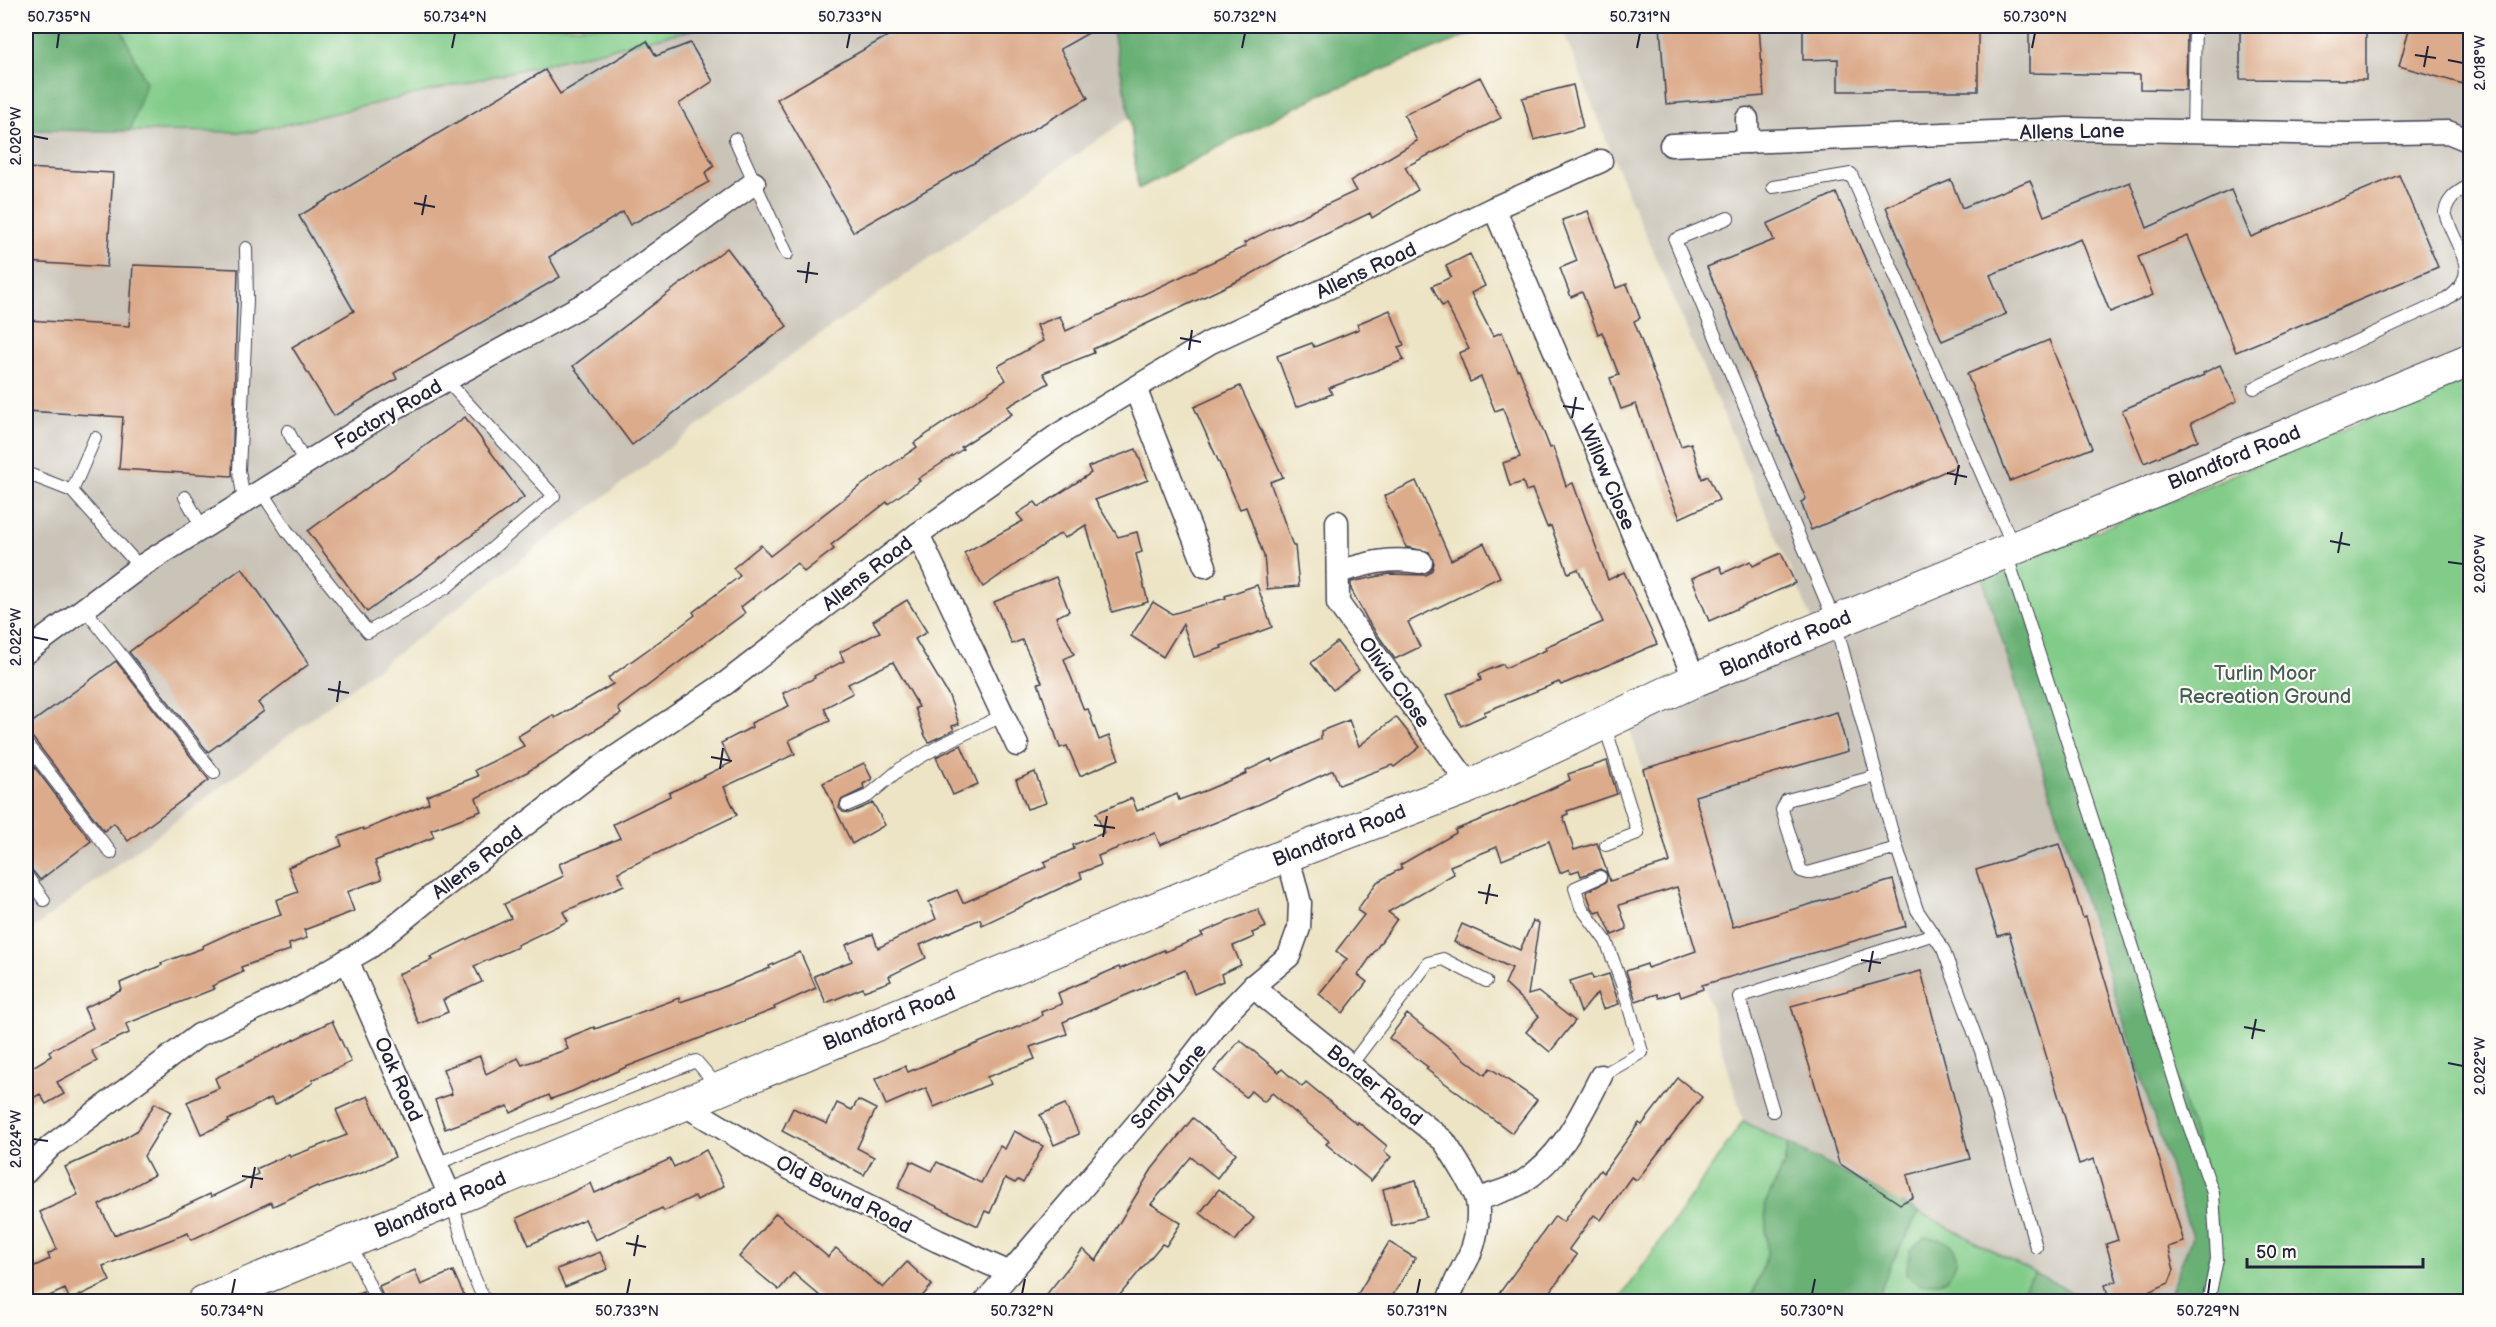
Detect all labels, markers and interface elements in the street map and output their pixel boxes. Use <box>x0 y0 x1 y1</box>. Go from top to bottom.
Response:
text: 50.735°N <box>27 8 91 27</box>
text: 50.734°N <box>423 8 487 27</box>
text: 50.733°N <box>818 8 882 27</box>
text: 50.732°N <box>1213 8 1277 27</box>
text: 50.731°N <box>1610 8 1670 27</box>
text: 50.730°N <box>2003 8 2067 27</box>
text: 2.018°W <box>2471 35 2490 91</box>
text: 2.020°W <box>7 106 26 165</box>
street label: Allens Lane <box>2019 119 2125 145</box>
street label: Allens Road <box>1312 237 1420 305</box>
street label: Factory Road <box>331 374 446 455</box>
street label: Blandford Road <box>2165 420 2304 495</box>
street label: Willow Close <box>1574 421 1640 534</box>
street label: Allens Road <box>818 531 917 616</box>
text: 2.020°W <box>2471 534 2490 593</box>
street label: Blandford Road <box>1716 605 1855 682</box>
text: 2.022°W <box>7 607 26 666</box>
street label: Olivia Close <box>1353 633 1435 733</box>
park label: Turlin Moor Recreation Ground <box>2179 662 2351 709</box>
street label: Blandford Road <box>1269 799 1409 872</box>
street label: Allens Road <box>427 821 528 905</box>
street label: Blandford Road <box>820 981 959 1056</box>
street label: Oak Road <box>369 1033 427 1125</box>
text: 2.022°W <box>2471 1036 2490 1095</box>
street label: Sandy Lane <box>1126 1039 1212 1134</box>
street label: Border Road <box>1322 1040 1427 1132</box>
text: 2.024°W <box>7 1109 26 1168</box>
street label: Old Bound Road <box>772 1150 915 1239</box>
street label: Blandford Road <box>371 1166 510 1243</box>
scale bar <box>2247 1231 2422 1269</box>
text: 50 m <box>2256 1242 2297 1263</box>
text: 50.734°N <box>200 1302 264 1321</box>
text: 50.733°N <box>595 1302 659 1321</box>
text: 50.732°N <box>990 1302 1054 1321</box>
text: 50.731°N <box>1387 1302 1447 1321</box>
text: 50.730°N <box>1780 1302 1844 1321</box>
text: 50.729°N <box>2176 1302 2240 1321</box>

